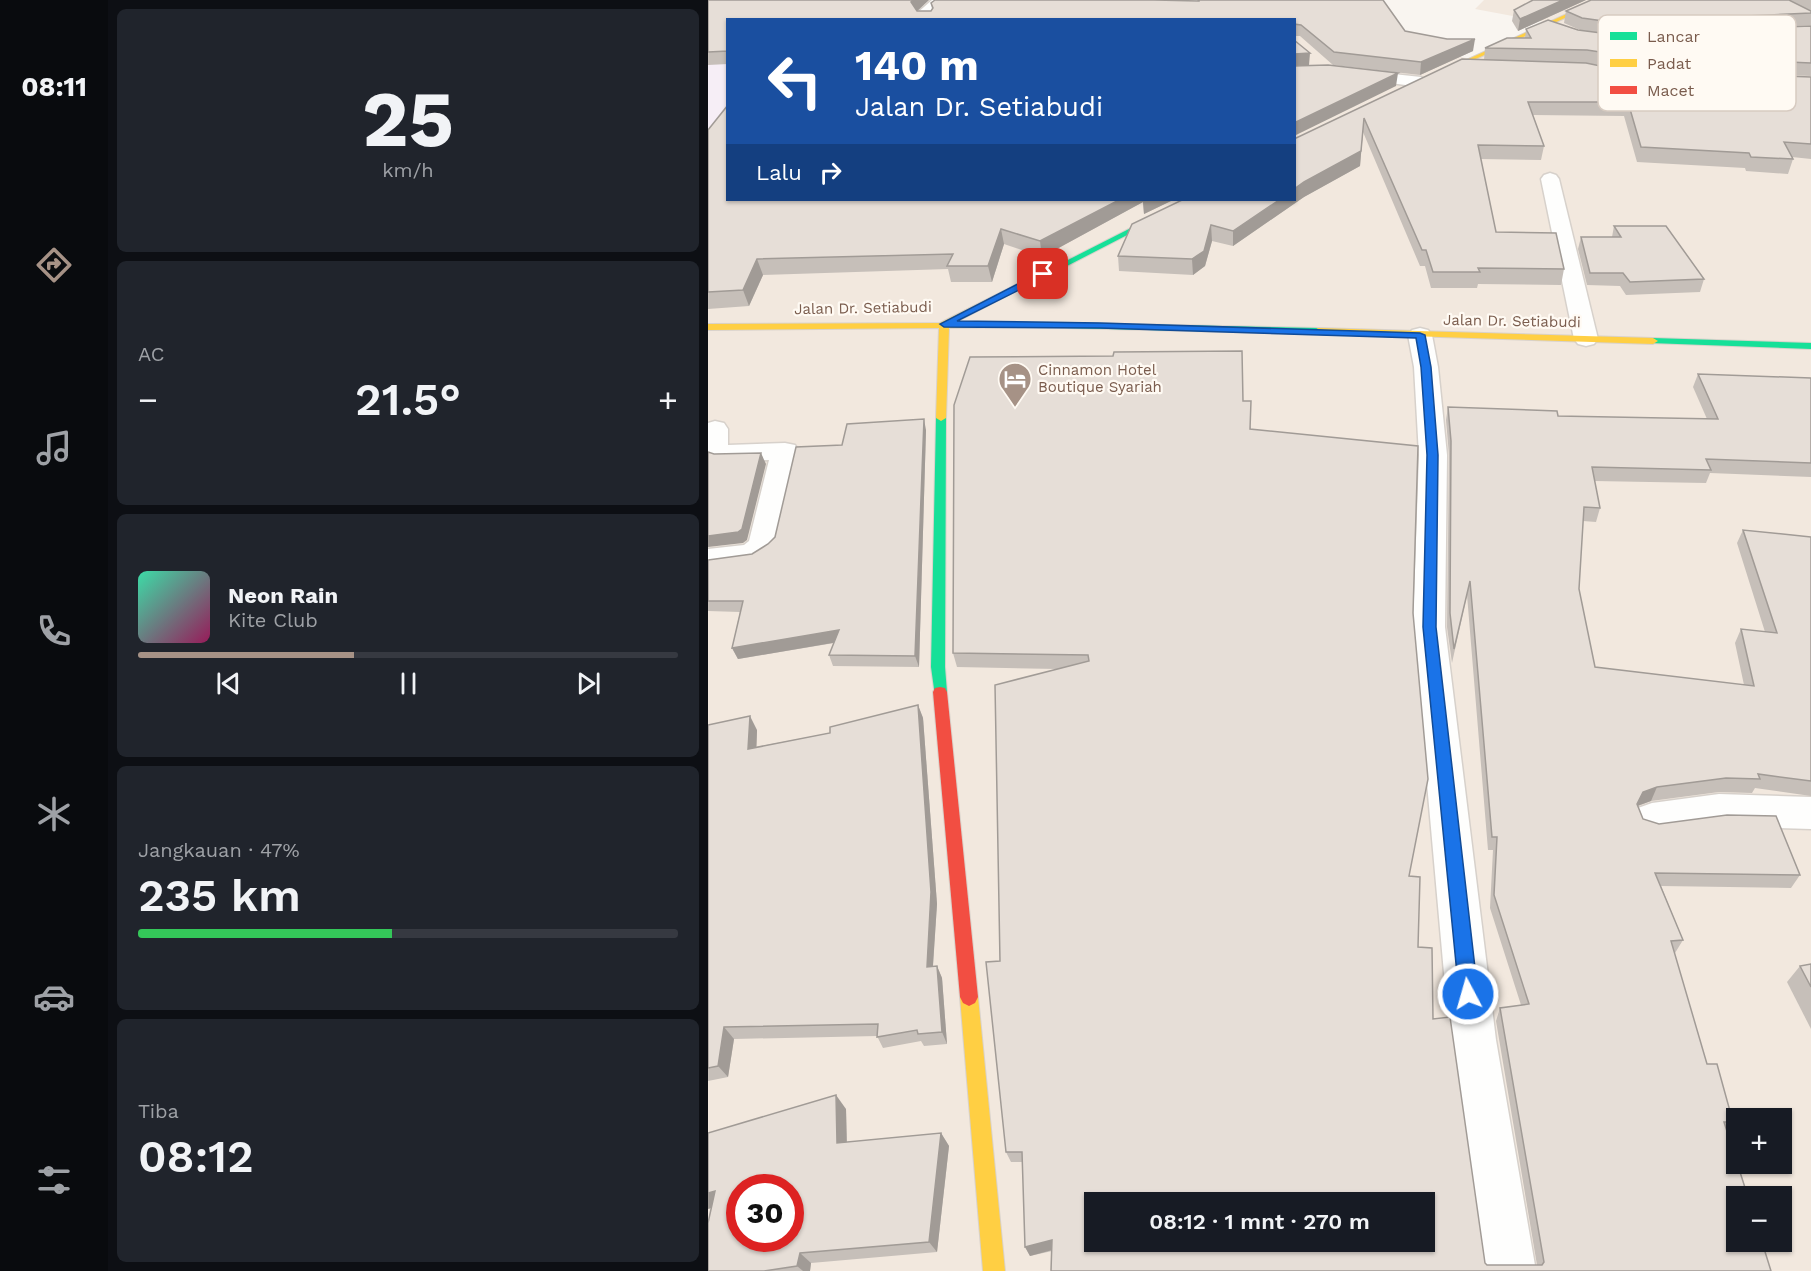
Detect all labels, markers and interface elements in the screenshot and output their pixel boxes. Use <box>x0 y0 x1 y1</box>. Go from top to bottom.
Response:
legend <box>1598 15 1796 111</box>
text: Lancar <box>1647 27 1701 46</box>
text: 140 m <box>855 41 979 90</box>
icon: left <box>756 42 834 120</box>
text: Padat <box>1647 54 1692 73</box>
text: 08:11 <box>21 71 87 103</box>
text: 25 <box>362 73 454 165</box>
text: Macet <box>1647 81 1695 100</box>
text: Jalan Dr. Setiabudi <box>855 91 1103 123</box>
icon: right <box>814 156 847 189</box>
text: km/h <box>382 158 434 182</box>
text: Lalu <box>756 160 802 185</box>
icon: directions <box>33 244 75 286</box>
pin <box>1017 248 1068 299</box>
icon: arrive <box>1026 257 1059 290</box>
street label: Jalan Dr. Setiabudi <box>794 298 932 318</box>
street label: Jalan Dr. Setiabudi <box>1443 311 1581 331</box>
text: AC <box>138 342 164 366</box>
hotel icon: Cinnamon Hotel Boutique Syariah <box>997 361 1033 408</box>
place label: Cinnamon Hotel Boutique Syariah <box>1038 361 1162 396</box>
text: 21.5° <box>355 373 461 426</box>
text: − <box>138 380 158 419</box>
text: + <box>658 380 678 419</box>
icon: music <box>33 427 75 469</box>
text: Neon Rain <box>228 583 338 608</box>
text: Kite Club <box>228 608 318 632</box>
icon: phone <box>33 610 75 652</box>
icon: previous <box>212 667 245 700</box>
icon: pause <box>392 667 425 700</box>
icon: next <box>572 667 605 700</box>
icon: climate <box>33 793 75 835</box>
text: Jangkauan · 47% <box>138 838 300 862</box>
text: 235 km <box>138 869 301 922</box>
position arrow <box>1436 962 1500 1026</box>
icon: car <box>33 976 75 1018</box>
text: Tiba <box>138 1099 179 1123</box>
map controls <box>1726 1108 1792 1252</box>
button: + <box>1726 1108 1792 1174</box>
text: 08:12 <box>138 1130 253 1183</box>
icon: filters <box>33 1159 75 1201</box>
speed limit sign: 30 <box>726 1174 804 1252</box>
button: − <box>1726 1186 1792 1252</box>
text: 08:12 · 1 mnt · 270 m <box>1149 1209 1370 1234</box>

